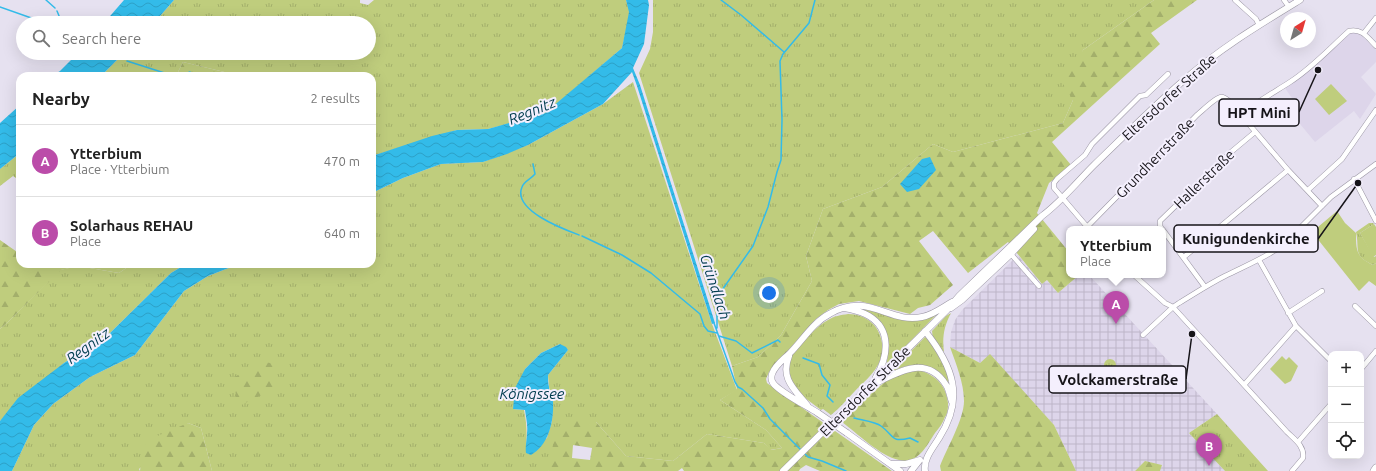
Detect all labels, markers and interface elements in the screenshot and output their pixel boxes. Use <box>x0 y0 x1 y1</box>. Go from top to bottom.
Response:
north arrow <box>1280 12 1316 48</box>
search box <box>16 16 376 60</box>
icon: search <box>30 27 52 49</box>
text: Search here <box>62 30 141 47</box>
street label: Eltersdorfer Straße <box>1119 51 1219 143</box>
text: Nearby <box>32 89 90 108</box>
text: 2 results <box>310 91 360 105</box>
water label: Regnitz <box>506 93 559 128</box>
callout: HPT Mini <box>1219 99 1299 126</box>
text: HPT Mini <box>1227 104 1291 121</box>
street label: Grundherrstraße <box>1113 115 1197 201</box>
text: Ytterbium <box>70 145 142 162</box>
street label: Hallerstraße <box>1171 146 1237 212</box>
text: A <box>40 154 50 168</box>
text: 470 m <box>324 154 360 168</box>
text: Place · Ytterbium <box>70 162 169 176</box>
text: Solarhaus REHAU <box>70 217 193 234</box>
callout: Kunigundenkirche <box>1174 225 1318 252</box>
text: B <box>41 226 49 240</box>
text: 640 m <box>324 226 360 240</box>
popup <box>1066 226 1166 278</box>
text: Kunigundenkirche <box>1182 230 1310 247</box>
text: Place <box>70 234 101 248</box>
text: Ytterbium <box>1080 237 1152 254</box>
water label: Gründlach <box>697 252 734 322</box>
text: Place <box>1080 254 1111 268</box>
your location <box>759 283 779 303</box>
pin: A <box>1103 291 1129 324</box>
water label: Regnitz <box>63 323 114 367</box>
street label: Eltersdorfer Straße <box>817 343 913 439</box>
map controls <box>1328 351 1364 459</box>
button: + <box>1328 351 1364 387</box>
callout: Volckamerstraße <box>1049 366 1186 393</box>
text: Volckamerstraße <box>1058 371 1178 388</box>
water label: Königssee <box>500 385 565 402</box>
button: − <box>1328 387 1364 423</box>
button: locate <box>1328 423 1364 459</box>
pin: B <box>1196 433 1222 466</box>

